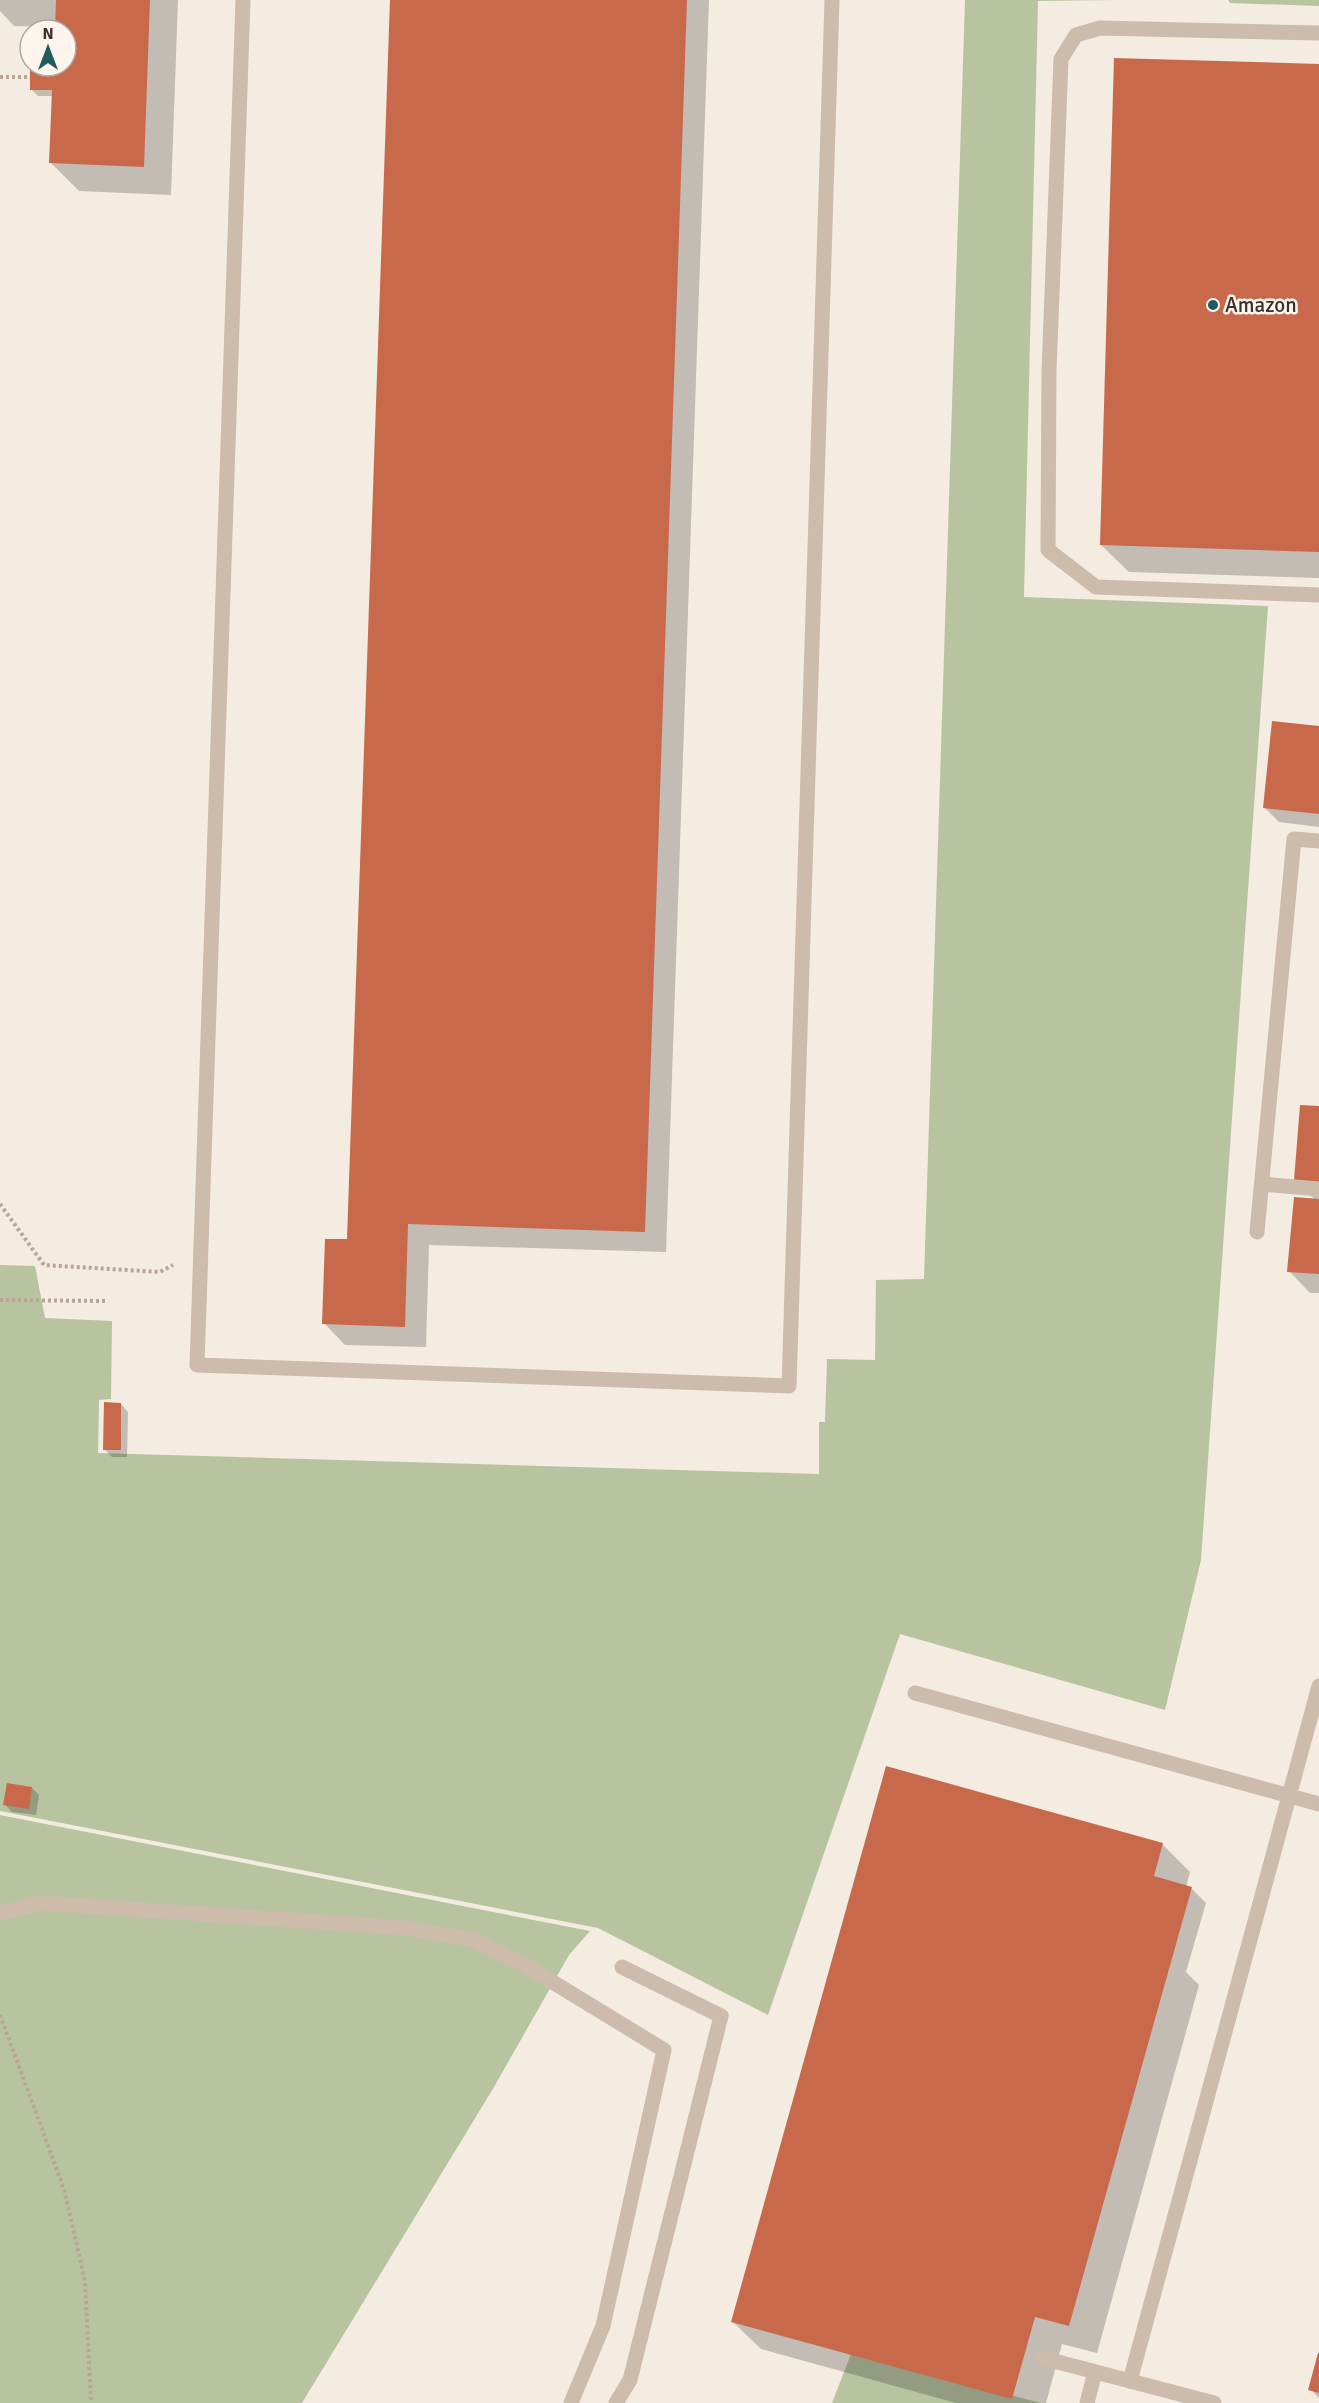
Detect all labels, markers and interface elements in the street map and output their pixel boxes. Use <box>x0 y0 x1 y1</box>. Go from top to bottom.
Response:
north arrow <box>18 18 78 78</box>
text: N <box>42 24 54 44</box>
place label: Amazon <box>1225 292 1297 318</box>
marker: Amazon <box>1206 298 1220 312</box>

